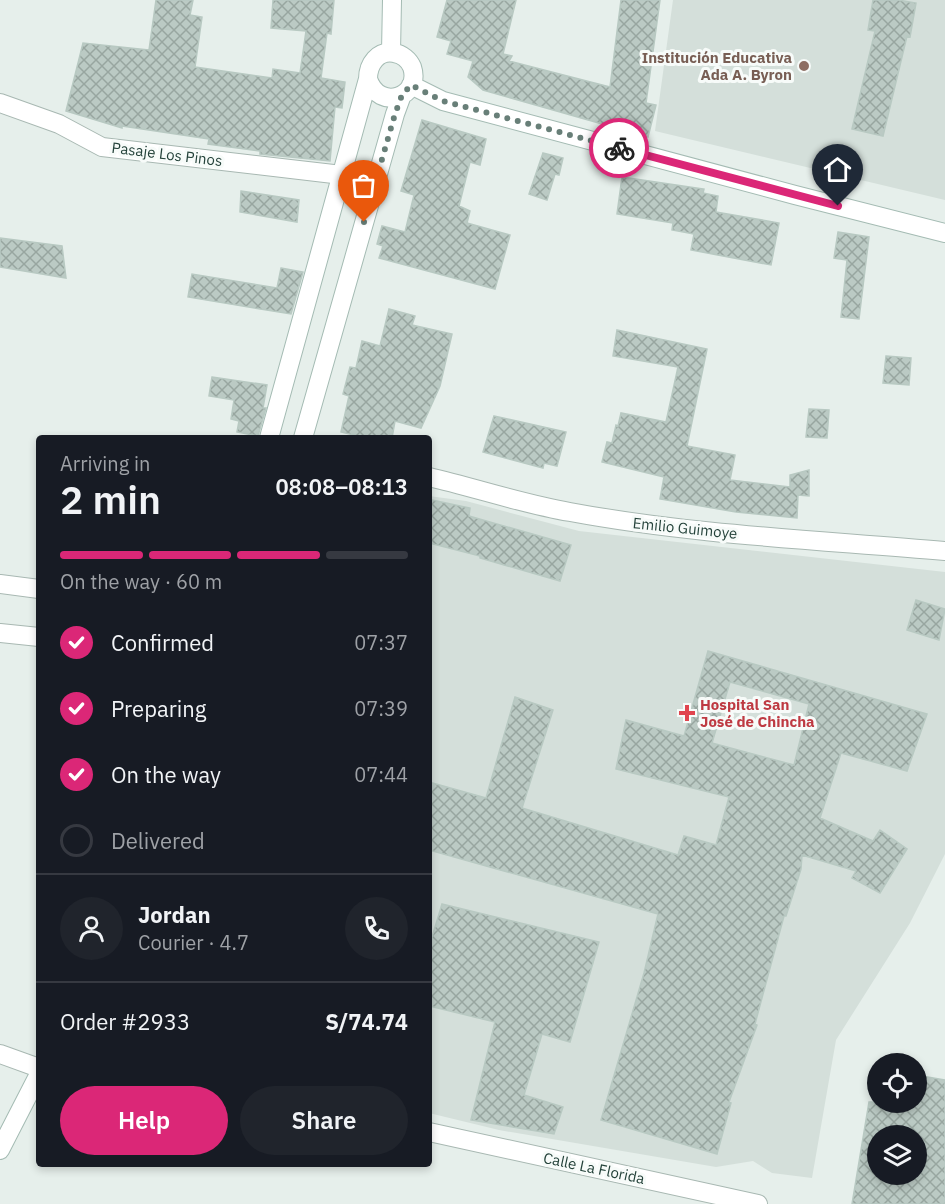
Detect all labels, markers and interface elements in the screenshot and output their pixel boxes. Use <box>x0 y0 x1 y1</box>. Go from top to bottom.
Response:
place label: Institución Educativa Ada A. Byron <box>642 48 792 84</box>
marker: Institución Educativa Ada A. Byron <box>797 59 811 73</box>
courier <box>589 118 649 178</box>
icon: bike <box>603 132 636 165</box>
street label: Pasaje Los Pinos <box>111 138 223 170</box>
pin <box>812 144 863 206</box>
icon: home <box>821 153 854 186</box>
pin <box>338 160 389 222</box>
icon: bag <box>347 169 380 202</box>
text: Arriving in <box>60 450 150 477</box>
text: 08:08–08:13 <box>275 472 408 501</box>
text: 2 min <box>60 474 161 525</box>
street label: Emilio Guimoye <box>632 513 738 543</box>
text: On the way · 60 m <box>60 568 222 595</box>
icon: check <box>60 626 93 659</box>
text: Confirmed <box>111 628 214 657</box>
text: 07:37 <box>354 629 408 656</box>
icon: check <box>60 692 93 725</box>
text: Preparing <box>111 694 206 723</box>
text: 07:39 <box>354 695 408 722</box>
place label: Hospital San José de Chincha <box>700 695 815 731</box>
marker: Hospital San José de Chincha <box>678 704 696 722</box>
icon: check <box>60 758 93 791</box>
text: On the way <box>111 760 221 789</box>
text: 07:44 <box>354 761 408 788</box>
text: Delivered <box>111 826 205 855</box>
button: person <box>60 897 123 960</box>
button: phone <box>345 897 408 960</box>
text: Jordan <box>138 900 211 929</box>
text: Courier · 4.7 <box>138 929 249 956</box>
text: Order #2933 <box>60 1007 190 1036</box>
text: S/74.74 <box>325 1007 408 1036</box>
map controls <box>867 1053 927 1185</box>
button: locate <box>867 1053 927 1113</box>
button: Help <box>60 1086 228 1155</box>
button: Share <box>240 1086 408 1155</box>
button: layers <box>867 1125 927 1185</box>
street label: Calle La Florida <box>542 1148 646 1188</box>

